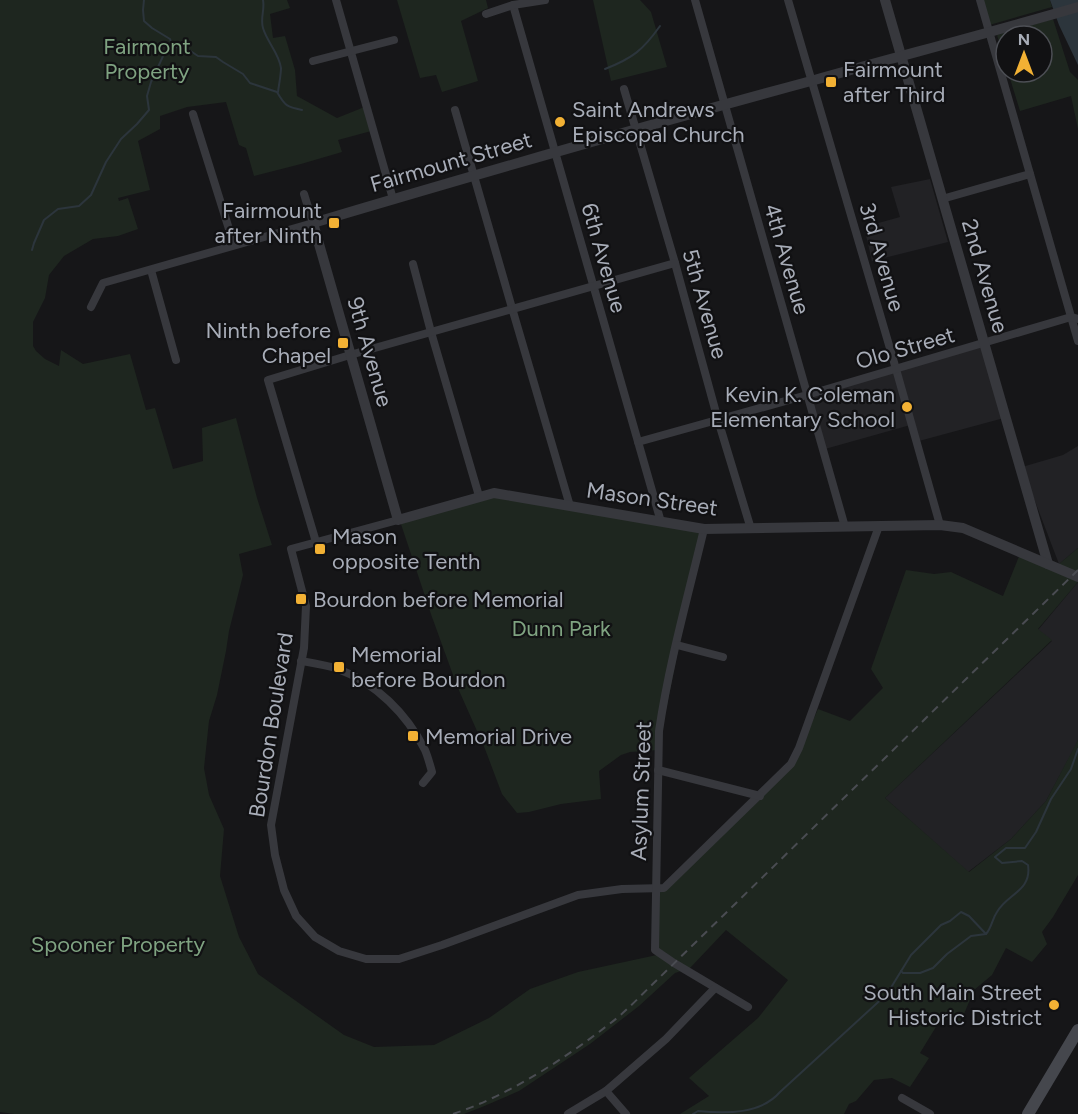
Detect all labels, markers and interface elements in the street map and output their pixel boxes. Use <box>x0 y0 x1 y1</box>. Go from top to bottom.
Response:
north arrow <box>994 24 1054 84</box>
text: N <box>1018 30 1030 49</box>
park label: Fairmont Property <box>103 33 191 85</box>
place label: Fairmount after Third <box>843 56 945 108</box>
marker: Fairmount after Third <box>824 75 838 89</box>
place label: Saint Andrews Episcopal Church <box>572 96 745 148</box>
marker: Saint Andrews Episcopal Church <box>553 115 567 129</box>
street label: Fairmount Street <box>367 126 535 198</box>
place label: Fairmount after Ninth <box>215 197 322 249</box>
street label: 3rd Avenue <box>854 199 910 315</box>
street label: 6th Avenue <box>575 200 633 316</box>
street label: 4th Avenue <box>758 200 816 318</box>
marker: Fairmount after Ninth <box>327 216 341 230</box>
street label: 2nd Avenue <box>956 216 1014 336</box>
street label: 5th Avenue <box>676 246 734 362</box>
street label: 9th Avenue <box>341 294 399 410</box>
place label: Ninth before Chapel <box>205 317 331 369</box>
street label: Olo Street <box>852 321 958 375</box>
marker: Ninth before Chapel <box>336 336 350 350</box>
place label: Kevin K. Coleman Elementary School <box>710 381 895 433</box>
marker: Kevin K. Coleman Elementary School <box>900 400 914 414</box>
street label: Mason Street <box>585 476 719 522</box>
place label: Mason opposite Tenth <box>332 523 480 575</box>
marker: Mason opposite Tenth <box>313 542 327 556</box>
place label: Bourdon before Memorial <box>313 586 564 613</box>
marker: Bourdon before Memorial <box>294 592 308 606</box>
park label: Dunn Park <box>511 615 611 642</box>
street label: Bourdon Boulevard <box>243 631 299 819</box>
place label: Memorial before Bourdon <box>351 641 505 693</box>
marker: Memorial before Bourdon <box>332 660 346 674</box>
street label: Asylum Street <box>625 721 657 861</box>
place label: Memorial Drive <box>425 723 572 750</box>
marker: Memorial Drive <box>406 729 420 743</box>
park label: Spooner Property <box>31 931 206 958</box>
place label: South Main Street Historic District <box>863 979 1042 1031</box>
marker: South Main Street Historic District <box>1047 998 1061 1012</box>

